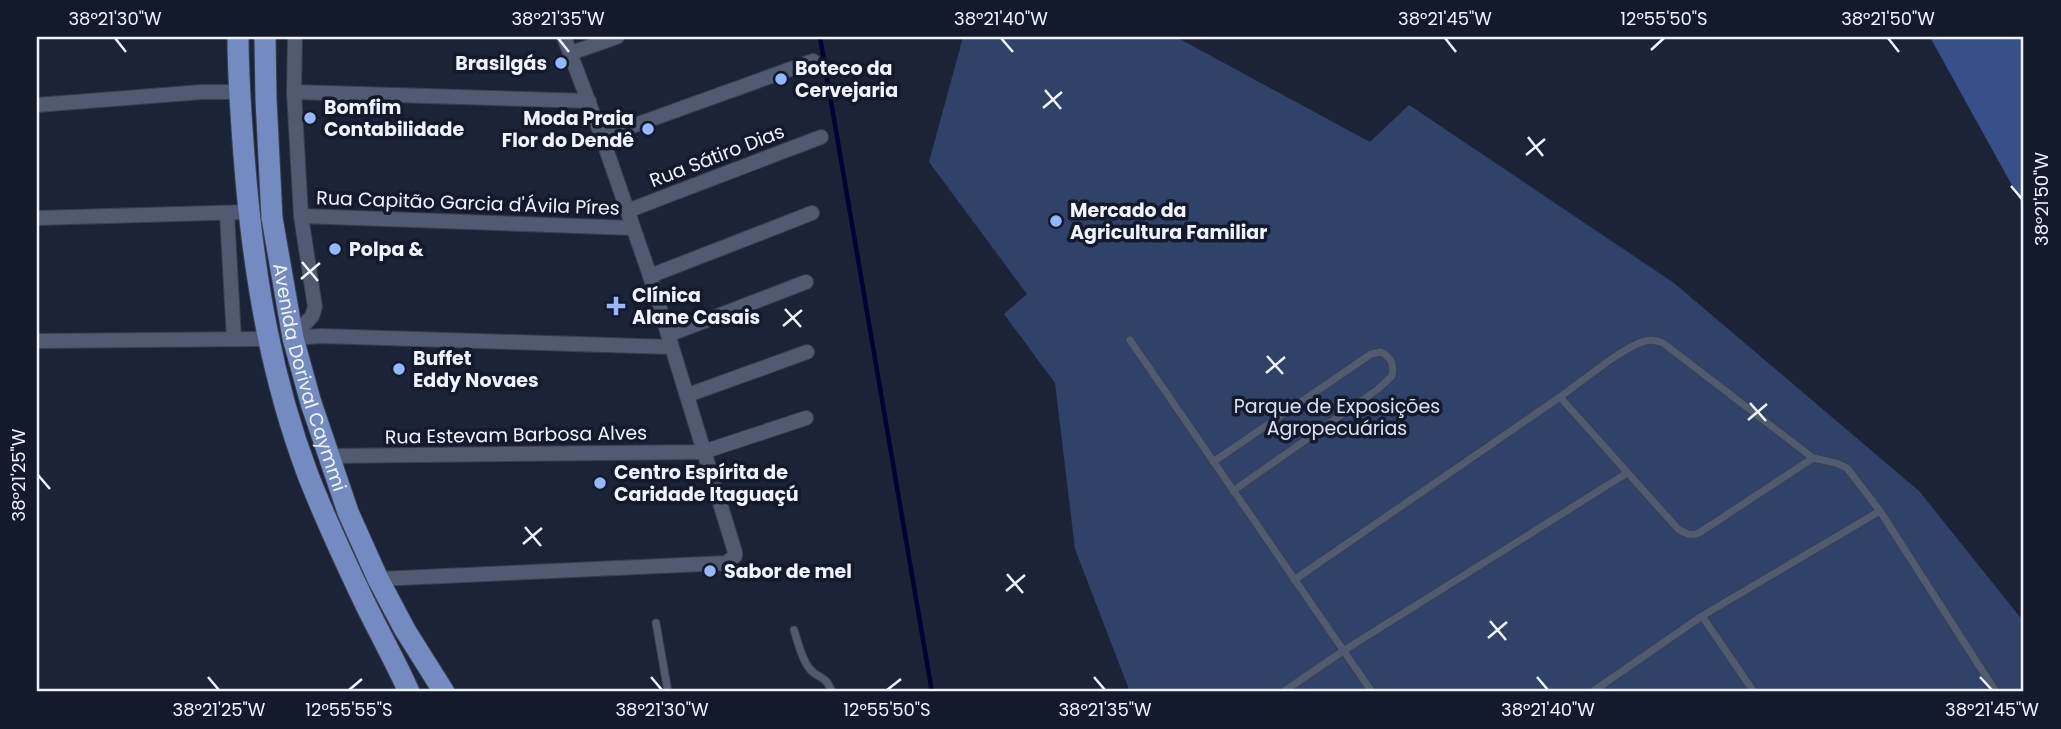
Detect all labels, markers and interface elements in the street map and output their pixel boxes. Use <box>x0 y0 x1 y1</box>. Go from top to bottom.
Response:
text: 38°21'30"W <box>68 6 162 31</box>
text: 38°21'35"W <box>511 6 605 31</box>
text: 38°21'40"W <box>954 6 1048 31</box>
text: 38°21'45"W <box>1398 6 1492 31</box>
text: 12°55'50"S <box>1620 6 1708 31</box>
text: 38°21'50"W <box>1841 6 1935 31</box>
place label: Brasilgás <box>455 50 547 77</box>
marker: Brasilgás <box>553 55 569 71</box>
place label: Boteco da Cervejaria <box>795 55 898 104</box>
marker: Boteco da Cervejaria <box>773 71 789 87</box>
place label: Bomfim Contabilidade <box>324 94 464 143</box>
place label: Moda Praia Flor do Dendê <box>502 105 634 154</box>
marker: Bomfim Contabilidade <box>302 110 318 126</box>
street label: Rua Sátiro Dias <box>646 118 788 194</box>
marker: Moda Praia Flor do Dendê <box>640 121 656 137</box>
text: 38°21'50"W <box>2029 152 2054 246</box>
street label: Rua Capitão Garcia d'Ávila Píres <box>316 184 620 222</box>
place label: Mercado da Agricultura Familiar <box>1070 197 1267 246</box>
marker: Mercado da Agricultura Familiar <box>1048 213 1064 229</box>
place label: Polpa & <box>349 236 424 263</box>
marker: Polpa & <box>327 241 343 257</box>
street label: Avenida Dorival Caymmi <box>267 261 353 495</box>
place label: Clínica Alane Casais <box>632 282 760 331</box>
marker: Clínica Alane Casais <box>606 296 626 316</box>
place label: Buffet Eddy Novaes <box>413 345 539 394</box>
marker: Buffet Eddy Novaes <box>391 361 407 377</box>
park label: Parque de Exposições Agropecuárias <box>1234 393 1440 442</box>
street label: Rua Estevam Barbosa Alves <box>385 419 647 451</box>
text: 38°21'25"W <box>6 428 31 521</box>
place label: Centro Espírita de Caridade Itaguaçú <box>614 459 799 508</box>
marker: Centro Espírita de Caridade Itaguaçú <box>592 475 608 491</box>
place label: Sabor de mel <box>724 558 852 585</box>
marker: Sabor de mel <box>702 563 718 579</box>
text: 38°21'25"W <box>173 697 266 722</box>
text: 12°55'55"S <box>305 697 393 722</box>
text: 38°21'30"W <box>615 697 709 722</box>
text: 12°55'50"S <box>843 697 931 722</box>
text: 38°21'35"W <box>1058 697 1152 722</box>
text: 38°21'40"W <box>1501 697 1595 722</box>
text: 38°21'45"W <box>1945 697 2039 722</box>

